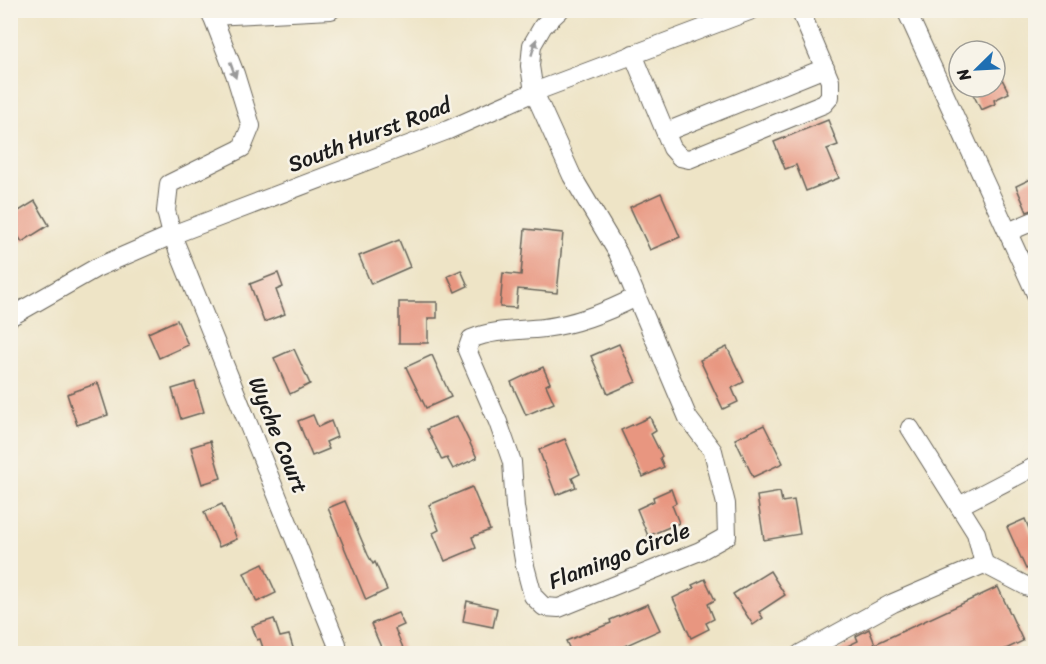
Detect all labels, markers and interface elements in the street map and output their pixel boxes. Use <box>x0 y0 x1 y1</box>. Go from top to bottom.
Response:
one-way arrow <box>530 38 539 56</box>
north arrow <box>947 39 1007 99</box>
one-way arrow <box>229 62 239 80</box>
text: N <box>948 63 980 87</box>
street label: South Hurst Road <box>282 85 458 184</box>
street label: Wyche Court <box>237 371 320 500</box>
street label: Flamingo Circle <box>542 511 696 600</box>

